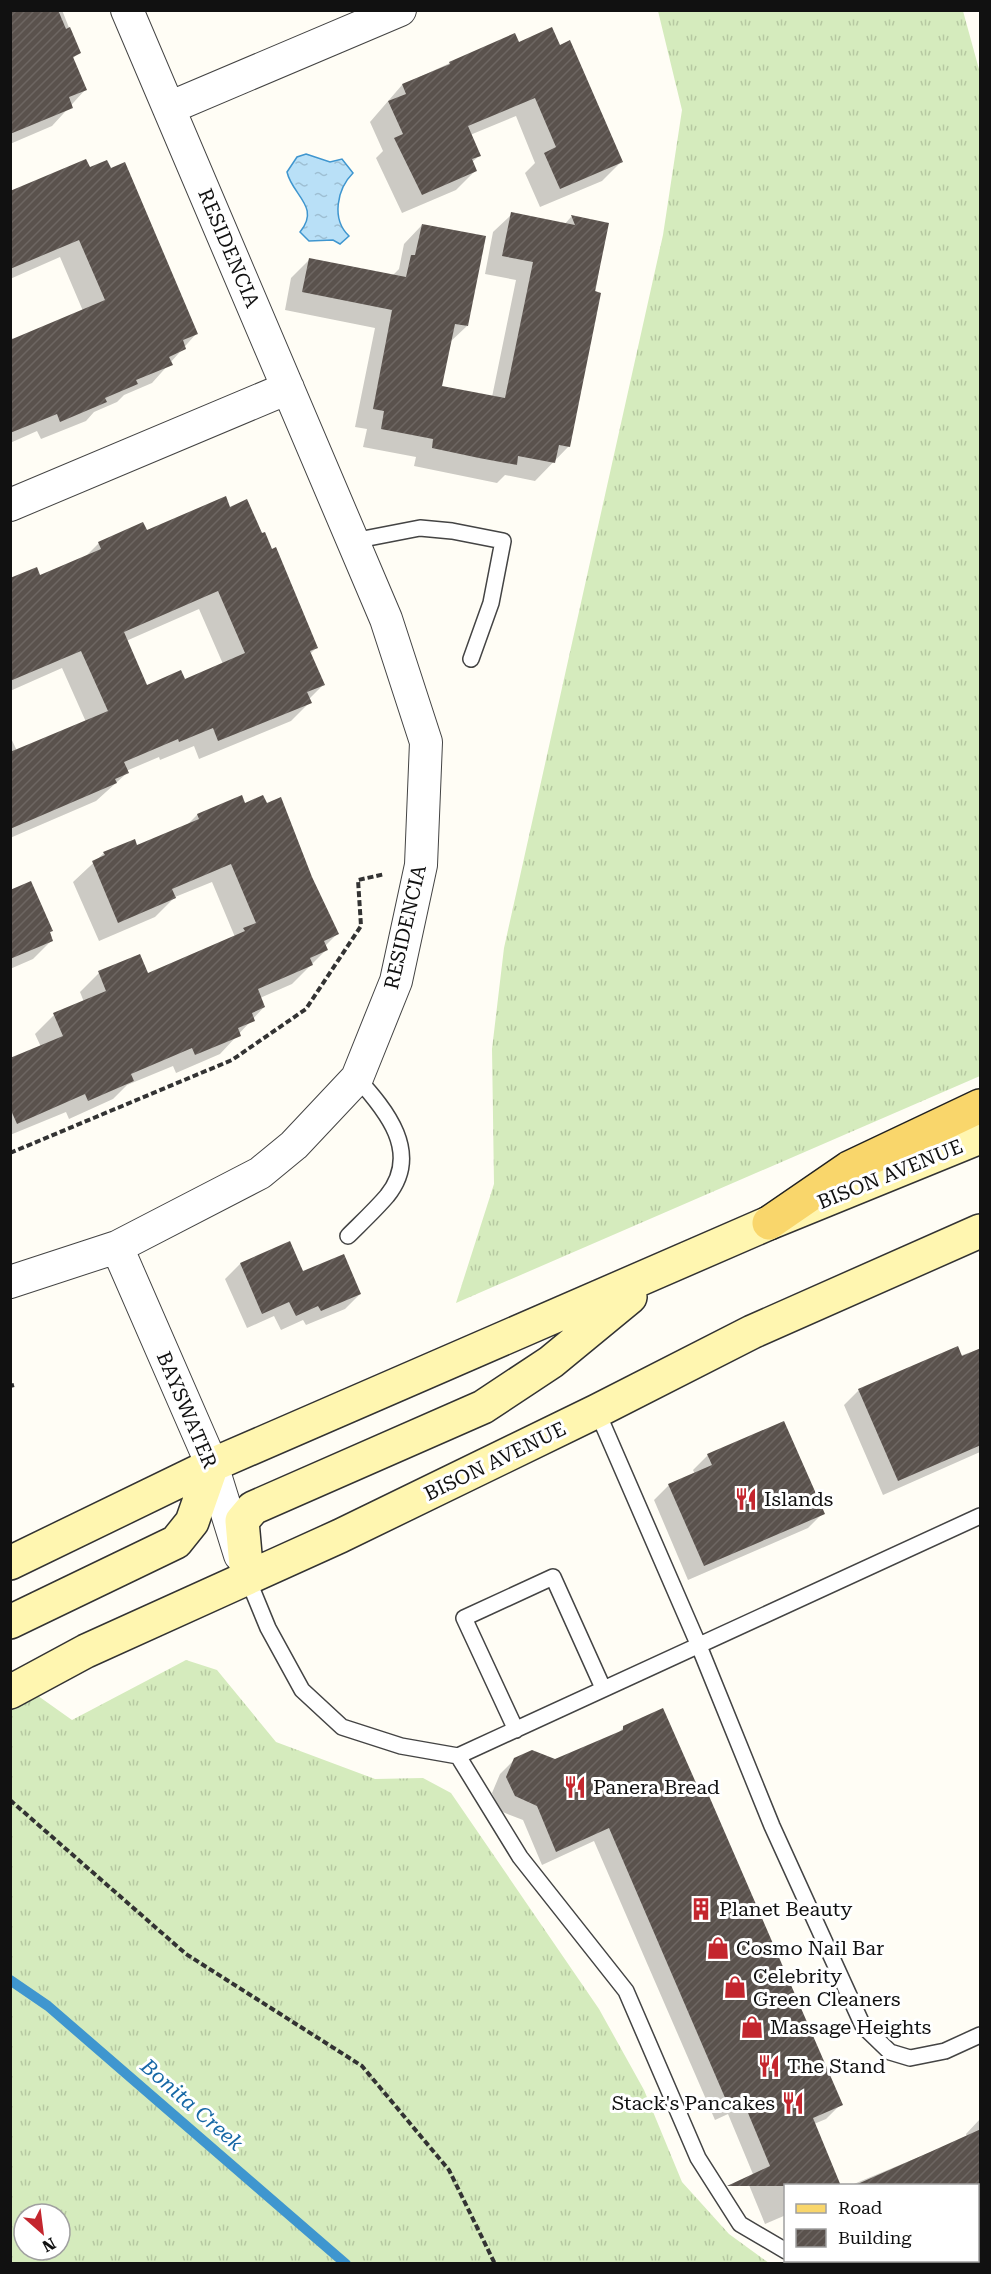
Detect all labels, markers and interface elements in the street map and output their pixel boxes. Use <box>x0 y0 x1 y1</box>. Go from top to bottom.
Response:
street label: RESIDENCIA <box>193 185 265 311</box>
street label: RESIDENCIA <box>379 862 431 992</box>
street label: BISON AVENUE <box>814 1134 966 1214</box>
street label: BAYSWATER <box>152 1348 222 1472</box>
street label: BISON AVENUE <box>420 1416 570 1506</box>
restaurant icon: Islands <box>733 1486 759 1512</box>
place label: Islands <box>764 1487 833 1511</box>
restaurant icon: Panera Bread <box>562 1774 588 1800</box>
place label: Panera Bread <box>593 1775 720 1799</box>
building icon: Planet Beauty <box>688 1896 714 1922</box>
place label: Planet Beauty <box>719 1897 852 1921</box>
shop icon: Cosmo Nail Bar <box>705 1935 731 1961</box>
place label: Cosmo Nail Bar <box>736 1936 884 1960</box>
place label: Celebrity Green Cleaners <box>753 1964 901 2011</box>
shop icon: Celebrity Green Cleaners <box>722 1974 748 2000</box>
shop icon: Massage Heights <box>739 2014 765 2040</box>
place label: Massage Heights <box>770 2015 931 2039</box>
restaurant icon: The Stand <box>756 2053 782 2079</box>
water label: Bonita Creek <box>135 2054 248 2156</box>
place label: The Stand <box>787 2054 886 2078</box>
restaurant icon: Stack's Pancakes <box>780 2090 806 2116</box>
place label: Stack's Pancakes <box>612 2091 775 2115</box>
legend <box>784 2184 979 2262</box>
text: Road <box>838 2197 883 2218</box>
north arrow <box>12 2202 72 2262</box>
text: Building <box>838 2227 912 2248</box>
text: N <box>39 2234 59 2256</box>

